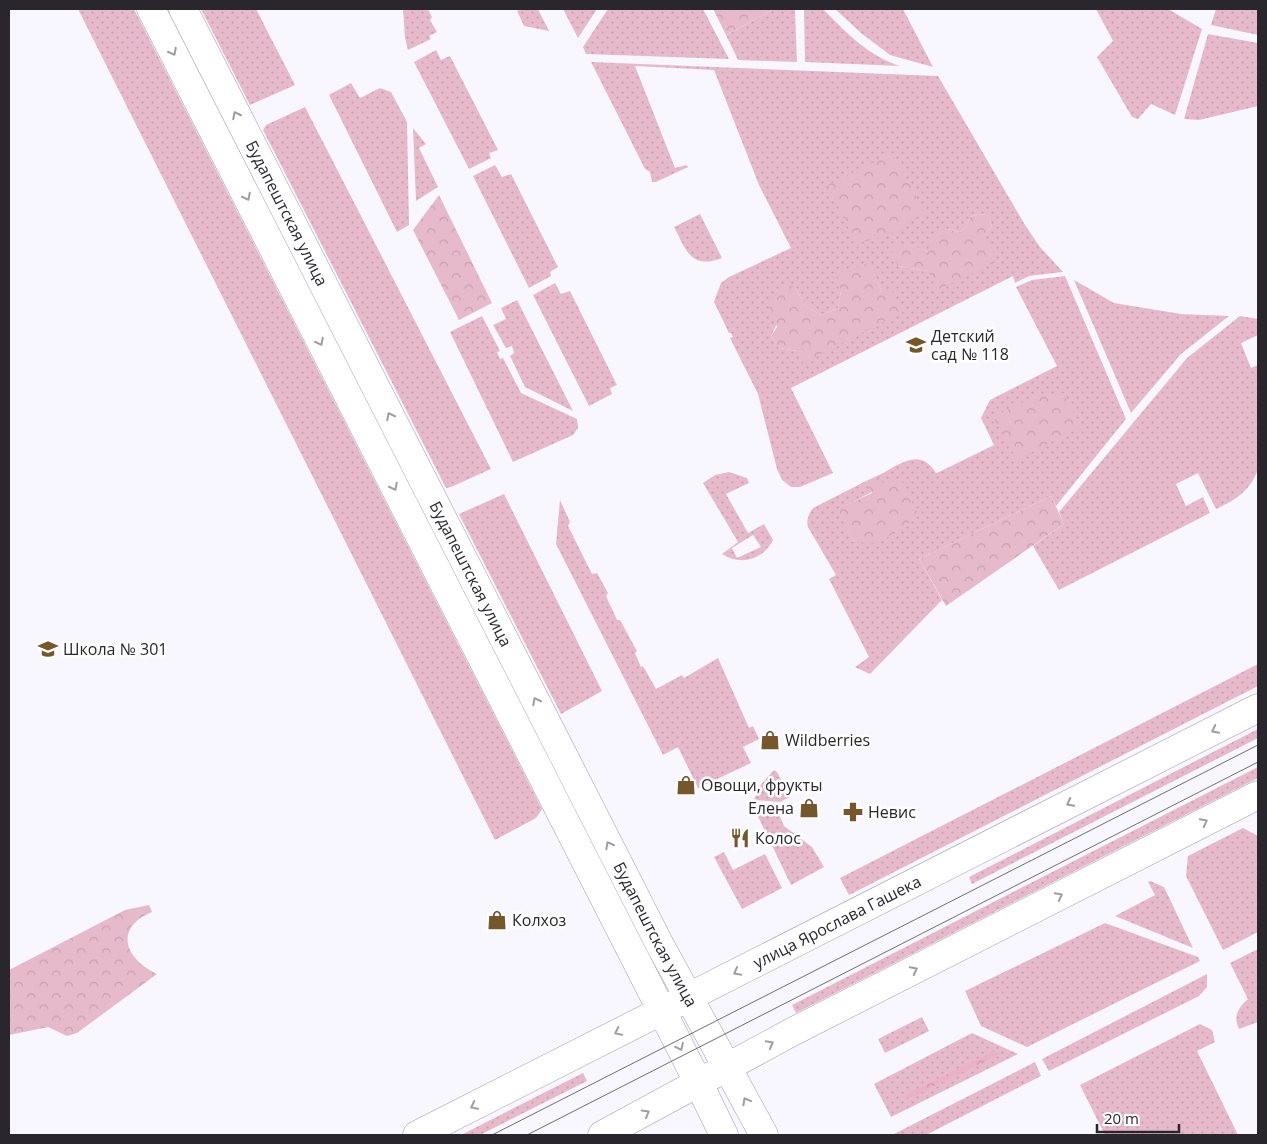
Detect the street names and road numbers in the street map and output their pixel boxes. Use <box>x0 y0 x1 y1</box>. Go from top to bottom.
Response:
street label: Будапештская улица <box>241 136 333 290</box>
street label: Будапештская улица <box>425 497 517 650</box>
street label: Будапештская улица <box>608 858 703 1011</box>
street label: улица Ярослава Гашека <box>749 870 925 974</box>

